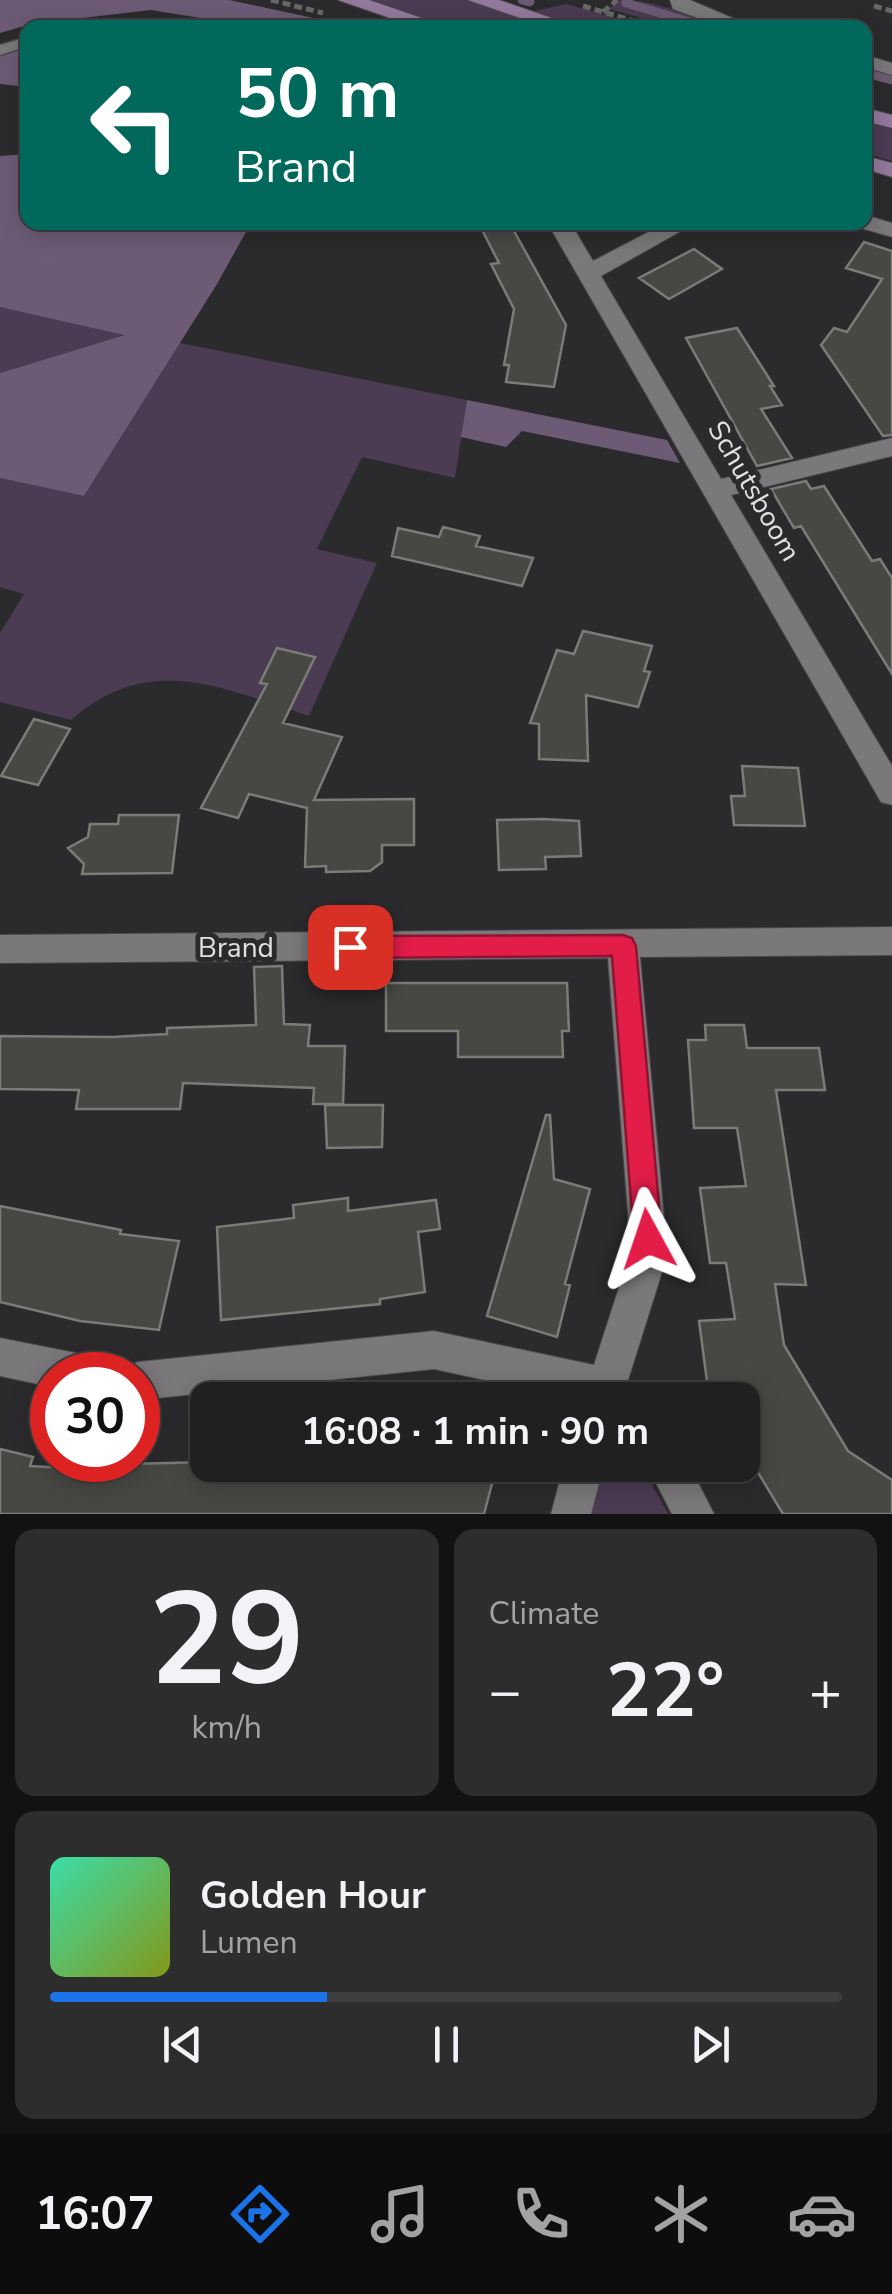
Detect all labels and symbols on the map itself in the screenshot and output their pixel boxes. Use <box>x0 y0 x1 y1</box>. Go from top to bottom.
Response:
street label: Schutsboom <box>698 414 810 568</box>
pin <box>308 905 393 990</box>
street label: Brand <box>198 929 274 967</box>
position arrow <box>596 1187 700 1291</box>
speed limit sign: 30 <box>30 1352 160 1482</box>

